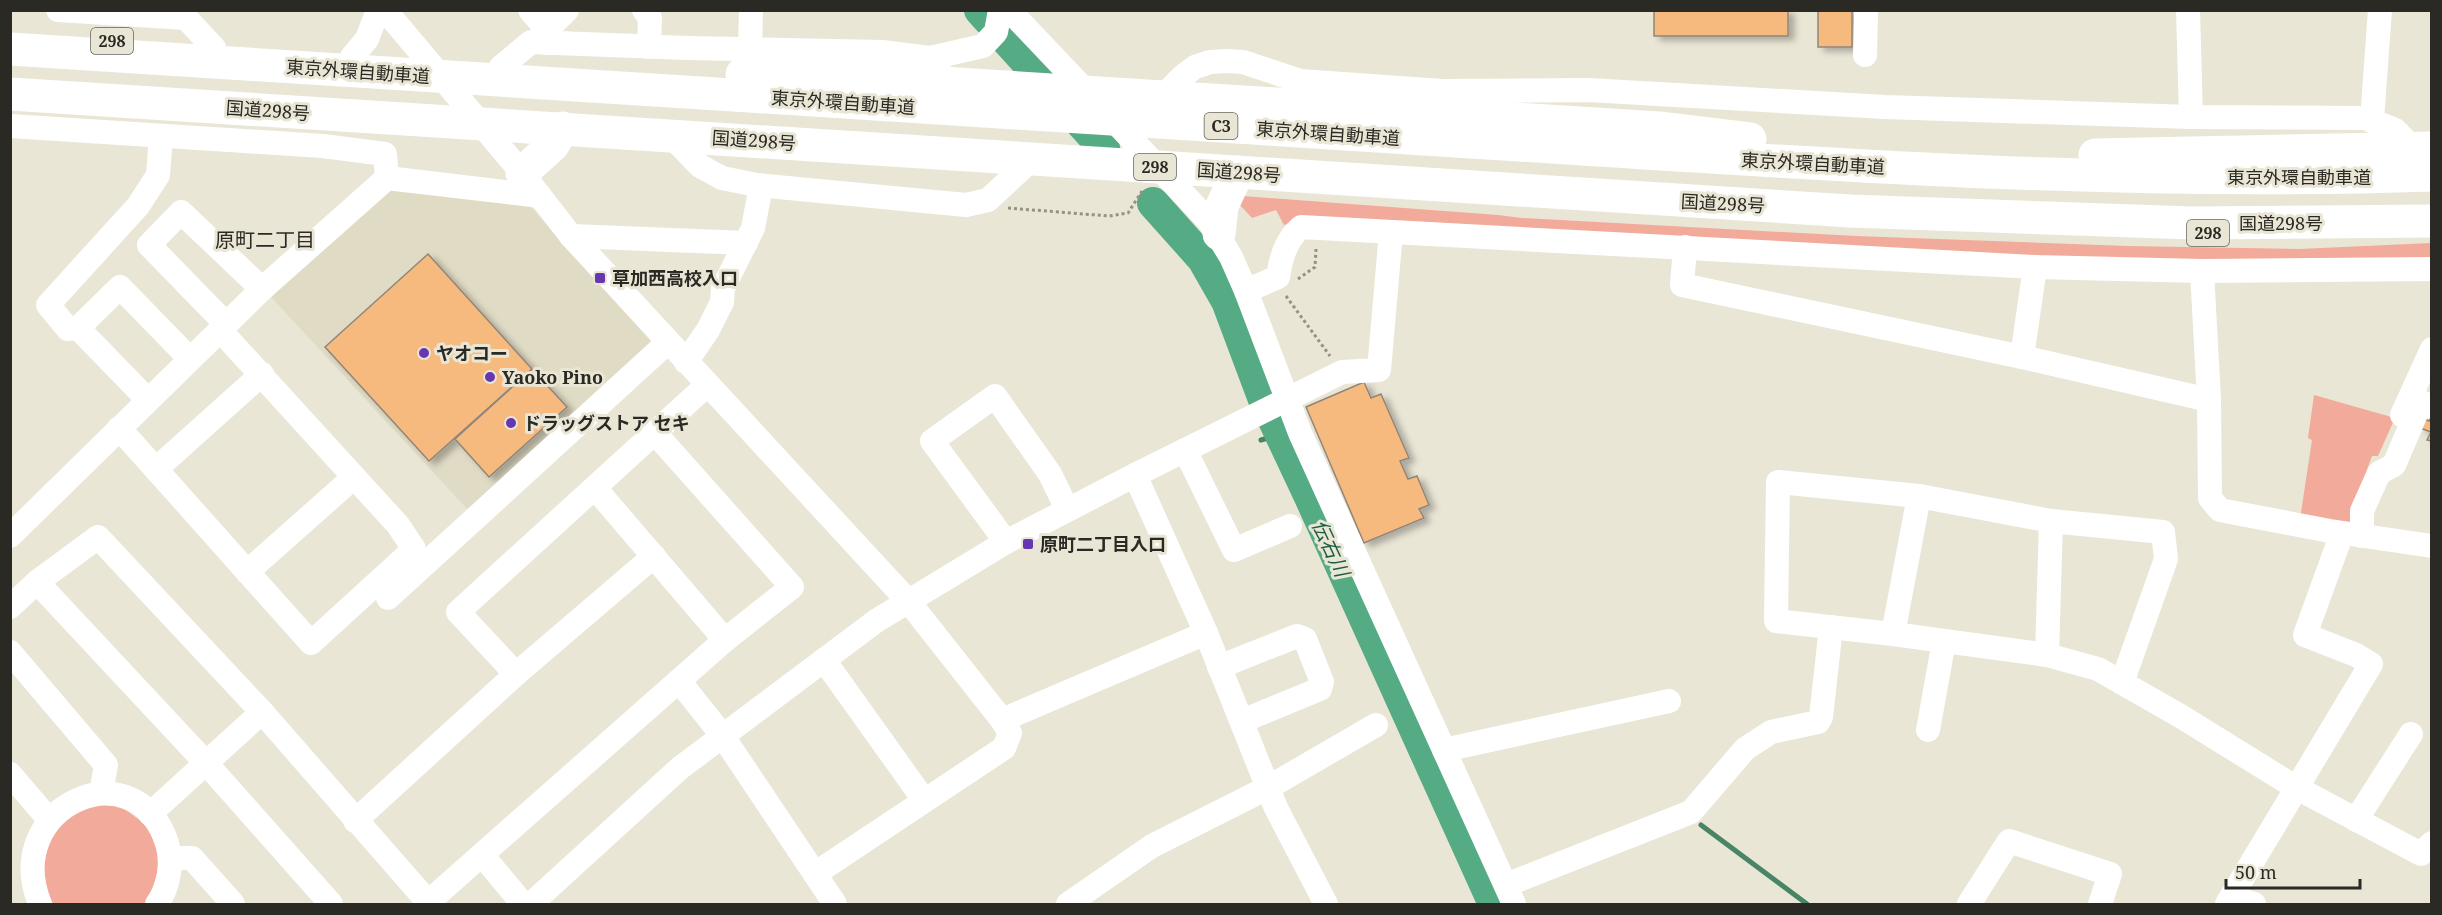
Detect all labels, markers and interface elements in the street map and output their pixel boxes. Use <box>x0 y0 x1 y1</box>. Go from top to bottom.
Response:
road number: 298 <box>91 28 133 54</box>
street label: 東京外環自動車道 <box>285 54 431 88</box>
street label: 東京外環自動車道 <box>770 85 916 119</box>
street label: 国道298号 <box>225 95 311 125</box>
road number: C3 <box>1204 113 1238 139</box>
street label: 東京外環自動車道 <box>1255 116 1401 150</box>
street label: 国道298号 <box>711 125 797 155</box>
street label: 東京外環自動車道 <box>1740 147 1886 179</box>
road number: 298 <box>1134 154 1176 180</box>
street label: 国道298号 <box>1196 157 1282 187</box>
street label: 東京外環自動車道 <box>2227 165 2371 189</box>
street label: 国道298号 <box>1680 189 1766 217</box>
street label: 国道298号 <box>2239 211 2323 235</box>
road number: 298 <box>2187 220 2229 246</box>
district label: 原町二丁目 <box>215 226 315 253</box>
place label: 草加西高校入口 <box>612 266 738 290</box>
marker: 草加西高校入口 <box>593 271 607 285</box>
place label: ヤオコー <box>436 341 508 365</box>
marker: ヤオコー <box>417 346 431 360</box>
place label: Yaoko Pino <box>502 365 603 389</box>
marker: Yaoko Pino <box>483 370 497 384</box>
place label: ドラッグストア セキ <box>523 411 690 435</box>
marker: ドラッグストア セキ <box>504 416 518 430</box>
water label: 伝右川 <box>1306 515 1357 583</box>
place label: 原町二丁目入口 <box>1040 532 1166 556</box>
marker: 原町二丁目入口 <box>1021 537 1035 551</box>
scale bar <box>2226 852 2360 890</box>
text: 50 m <box>2235 860 2277 884</box>

